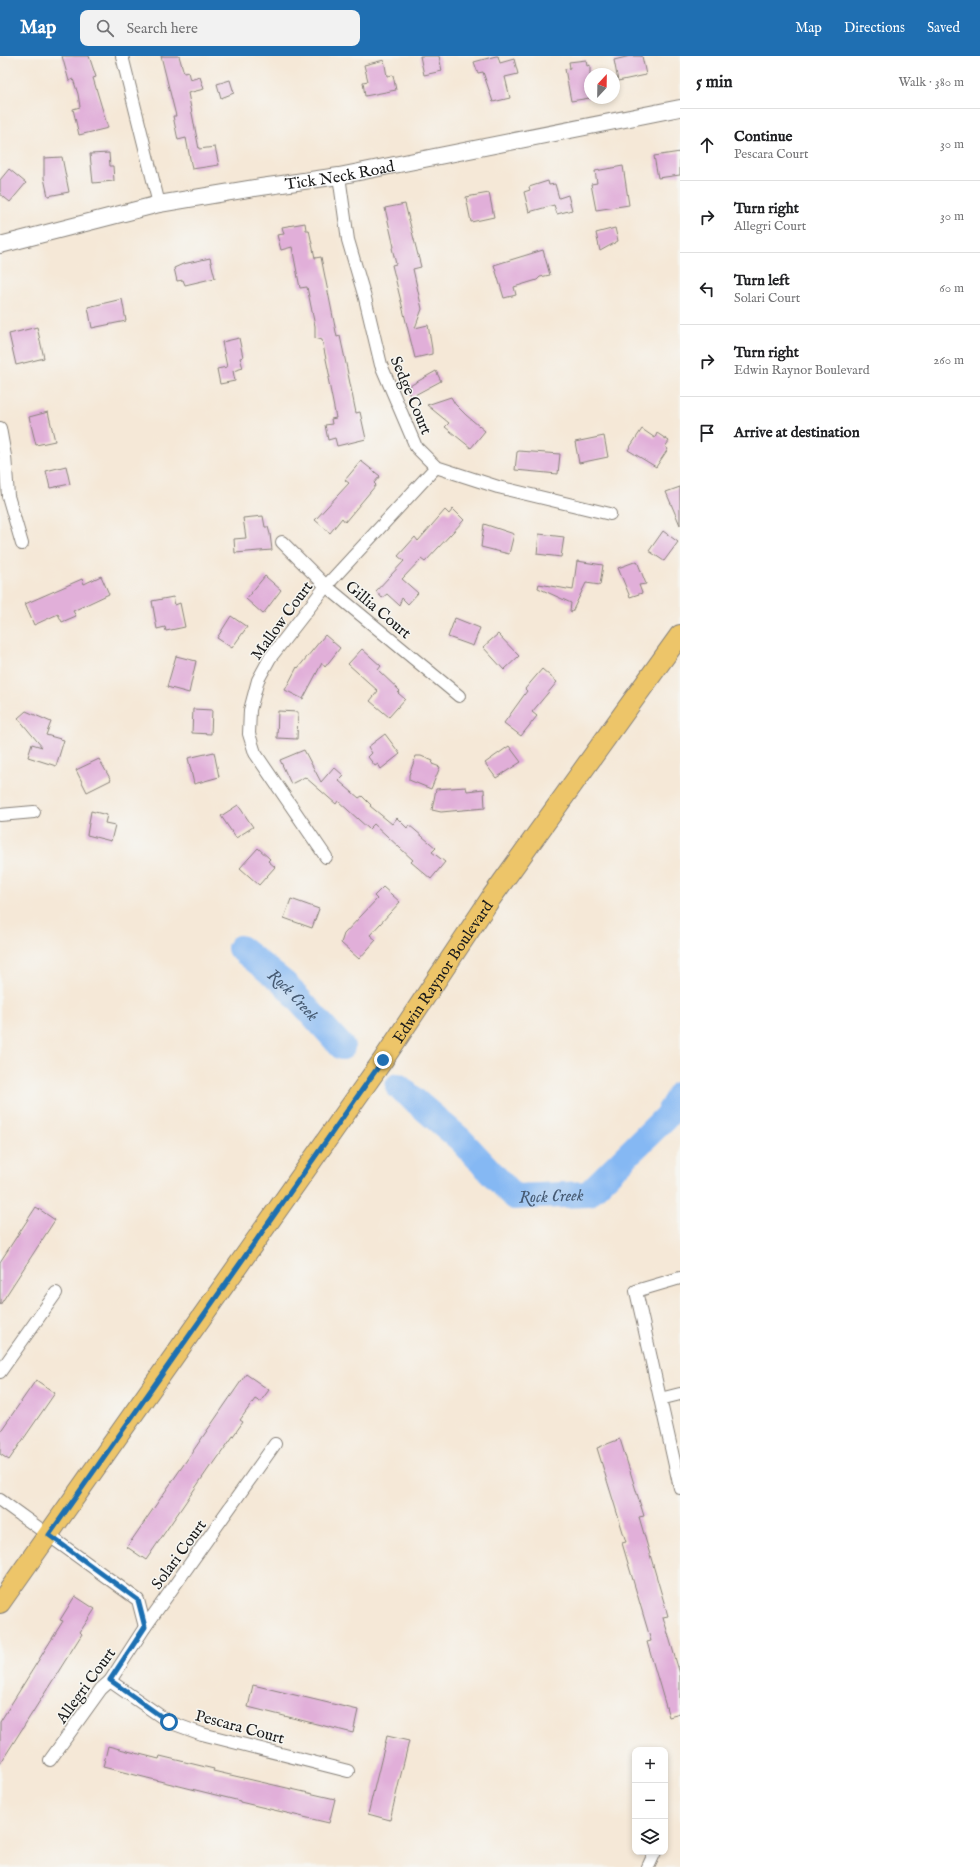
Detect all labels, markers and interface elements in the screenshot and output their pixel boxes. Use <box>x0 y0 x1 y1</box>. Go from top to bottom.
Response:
search box <box>80 10 360 46</box>
text: Map <box>20 16 56 40</box>
icon: search <box>94 17 116 39</box>
text: Search here <box>126 19 198 38</box>
text: Map <box>795 19 822 37</box>
text: Directions <box>844 19 905 37</box>
text: Saved <box>927 19 960 37</box>
north arrow <box>584 68 620 104</box>
text: 5 min <box>696 72 733 93</box>
text: Walk · 380 m <box>899 74 964 91</box>
text: Continue <box>734 127 792 146</box>
icon: ahead <box>696 134 718 156</box>
text: 30 m <box>940 136 964 153</box>
text: Pescara Court <box>734 146 809 163</box>
street label: Tick Neck Road <box>284 157 397 196</box>
text: Turn right <box>734 199 799 218</box>
icon: right <box>696 206 718 228</box>
text: 30 m <box>940 208 964 225</box>
text: Allegri Court <box>734 218 806 235</box>
text: Turn left <box>734 271 790 290</box>
icon: left <box>696 278 718 300</box>
text: 60 m <box>939 280 964 297</box>
text: Solari Court <box>734 290 800 307</box>
text: Turn right <box>734 343 799 362</box>
icon: right <box>696 350 718 372</box>
text: 260 m <box>933 352 964 369</box>
street label: Sedge Court <box>385 354 436 438</box>
text: Edwin Raynor Boulevard <box>734 362 870 379</box>
icon: arrive <box>696 422 718 444</box>
text: Arrive at destination <box>734 423 860 442</box>
street label: Mallow Court <box>247 577 318 665</box>
street label: Gillia Court <box>341 577 415 644</box>
street label: Edwin Raynor Boulevard <box>389 897 499 1048</box>
water label: Rock Creek <box>263 965 323 1026</box>
route end <box>374 1051 392 1069</box>
water label: Rock Creek <box>518 1185 584 1209</box>
street label: Solari Court <box>148 1516 212 1594</box>
street label: Allegri Court <box>52 1644 121 1729</box>
street label: Pescara Court <box>193 1706 287 1750</box>
route start <box>160 1713 178 1731</box>
map controls <box>632 1747 668 1855</box>
button: + <box>632 1747 668 1783</box>
button: − <box>632 1783 668 1819</box>
button: layers <box>632 1819 668 1855</box>

